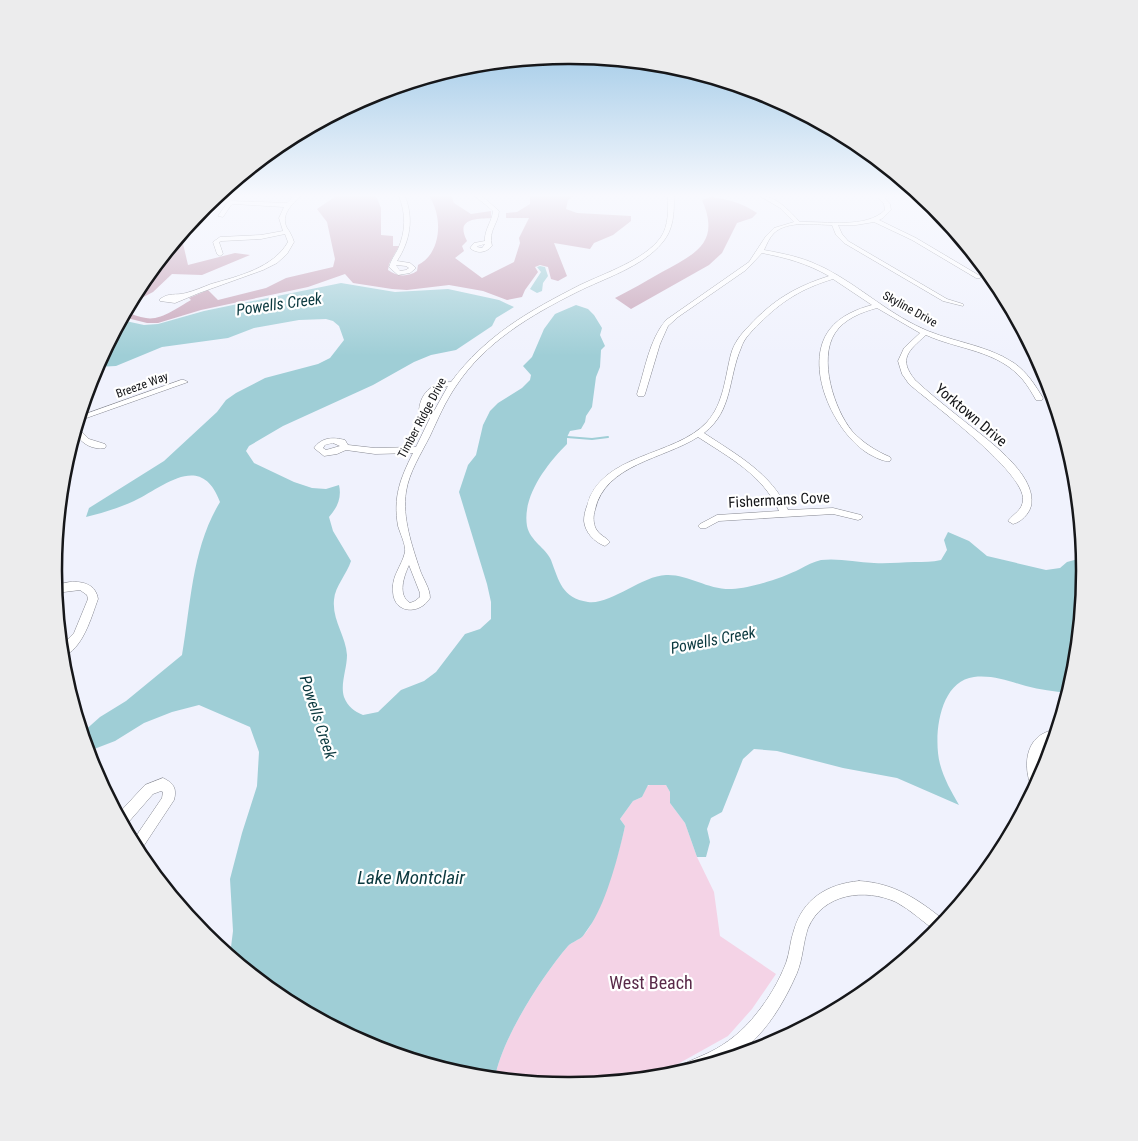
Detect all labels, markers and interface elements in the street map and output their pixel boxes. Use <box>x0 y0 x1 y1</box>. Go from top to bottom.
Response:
water label: Powells Creek <box>235 288 324 319</box>
street label: Skyline Drive <box>880 288 940 330</box>
street label: Breeze Way <box>114 369 170 401</box>
street label: Timber Ridge Drive <box>395 375 449 461</box>
street label: Yorktown Drive <box>931 380 1011 450</box>
street label: Fishermans Cove <box>728 488 830 512</box>
water label: Powells Creek <box>669 622 758 658</box>
water label: Powells Creek <box>296 673 341 762</box>
water label: Lake Montclair <box>357 866 465 889</box>
park label: West Beach <box>609 972 693 993</box>

